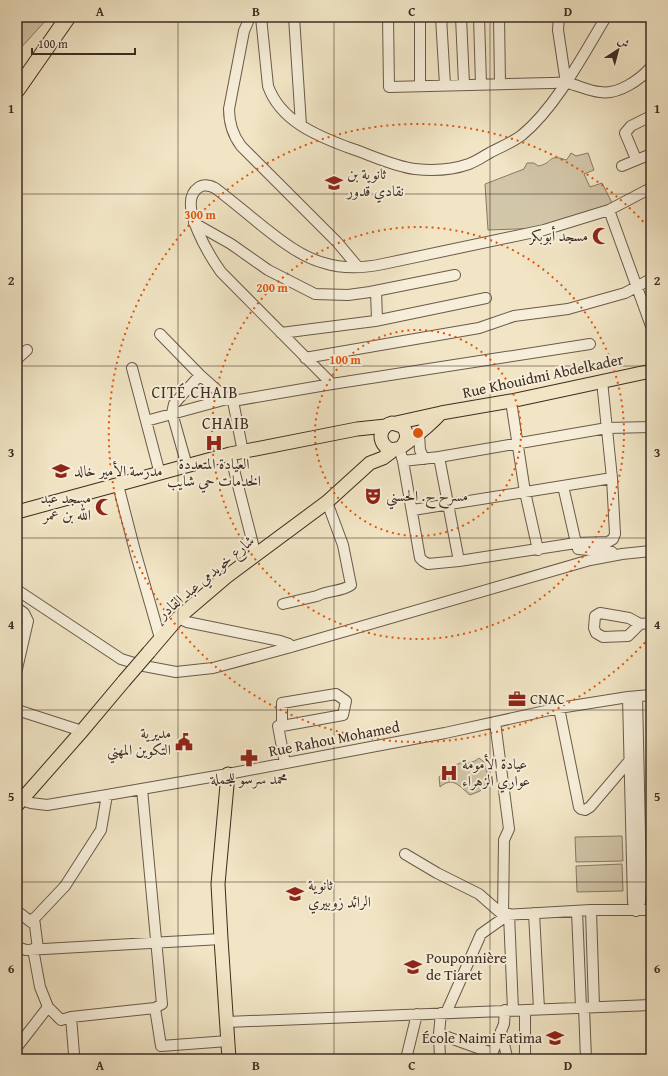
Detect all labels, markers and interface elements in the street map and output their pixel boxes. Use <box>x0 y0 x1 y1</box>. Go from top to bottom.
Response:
text: A <box>96 2 105 21</box>
text: B <box>252 2 260 21</box>
text: C <box>408 2 416 21</box>
text: D <box>564 2 572 21</box>
scale bar <box>32 30 135 56</box>
north arrow <box>598 30 638 70</box>
text: ش <box>615 32 633 52</box>
text: 100 m <box>38 35 68 52</box>
text: 1 <box>8 99 14 118</box>
text: 1 <box>654 99 660 118</box>
place label: ثانوية بن نقادي قدور <box>345 163 404 203</box>
school or university icon: ثانوية بن نقادي قدور <box>324 173 344 193</box>
text: 300 m <box>184 206 217 223</box>
place label: مسجد أبوبكر <box>528 225 588 246</box>
mosque icon: مسجد أبوبكر <box>591 226 611 246</box>
text: 2 <box>8 271 15 290</box>
text: 2 <box>654 271 661 290</box>
text: 200 m <box>256 279 289 296</box>
street label: Rue Khouidmi Abdelkader <box>460 348 625 403</box>
text: 100 m <box>329 351 362 368</box>
district label: CITÉ CHAIB <box>151 380 239 404</box>
district label: CHAIB <box>202 411 250 435</box>
centre of rings <box>411 426 425 440</box>
hospital icon: العيادة المتعددة الخدمات حي شايب <box>204 433 224 453</box>
text: 3 <box>8 443 14 462</box>
text: 3 <box>654 443 660 462</box>
place label: العيادة المتعددة الخدمات حي شايب <box>167 453 261 493</box>
place label: مدرسة الأمير خالد <box>74 460 163 481</box>
school or university icon: مدرسة الأمير خالد <box>51 461 71 481</box>
place label: مسرح ح. الحسني <box>386 485 468 510</box>
theatre icon: مسرح ح. الحسني <box>363 486 383 506</box>
place label: مسجد عبد الله بن عمر <box>40 487 91 525</box>
mosque icon: مسجد عبد الله بن عمر <box>94 497 114 517</box>
street label: شارع خويدمي عبد القادر <box>151 530 261 627</box>
text: 4 <box>8 615 15 634</box>
text: 4 <box>654 615 661 634</box>
place label: CNAC <box>530 688 565 709</box>
office icon: CNAC <box>507 689 527 709</box>
street label: Rue Rahou Mohamed <box>267 716 401 762</box>
place label: مديرية التكوين المهني <box>107 722 171 764</box>
public building icon: مديرية التكوين المهني <box>174 732 194 752</box>
pharmacy icon: محمد سرسو للجملة <box>239 748 259 768</box>
place label: عيادة الأمومة عواري الزهراء <box>462 753 530 793</box>
hospital icon: عيادة الأمومة عواري الزهراء <box>439 763 459 783</box>
place label: محمد سرسو للجملة <box>209 768 288 789</box>
text: 5 <box>8 787 15 806</box>
text: 5 <box>654 787 661 806</box>
place label: ثانوية الرائد زوبيري <box>308 874 371 914</box>
school or university icon: ثانوية الرائد زوبيري <box>285 884 305 904</box>
place label: Pouponnière de Tiaret <box>426 947 507 985</box>
school or university icon: Pouponnière de Tiaret <box>403 957 423 977</box>
text: 6 <box>8 959 15 978</box>
text: 6 <box>654 959 661 978</box>
place label: École Naimi Fatima <box>422 1027 542 1048</box>
school or university icon: École Naimi Fatima <box>545 1028 565 1048</box>
text: A <box>96 1056 105 1075</box>
text: B <box>252 1056 260 1075</box>
text: C <box>408 1056 416 1075</box>
text: D <box>564 1056 572 1075</box>

